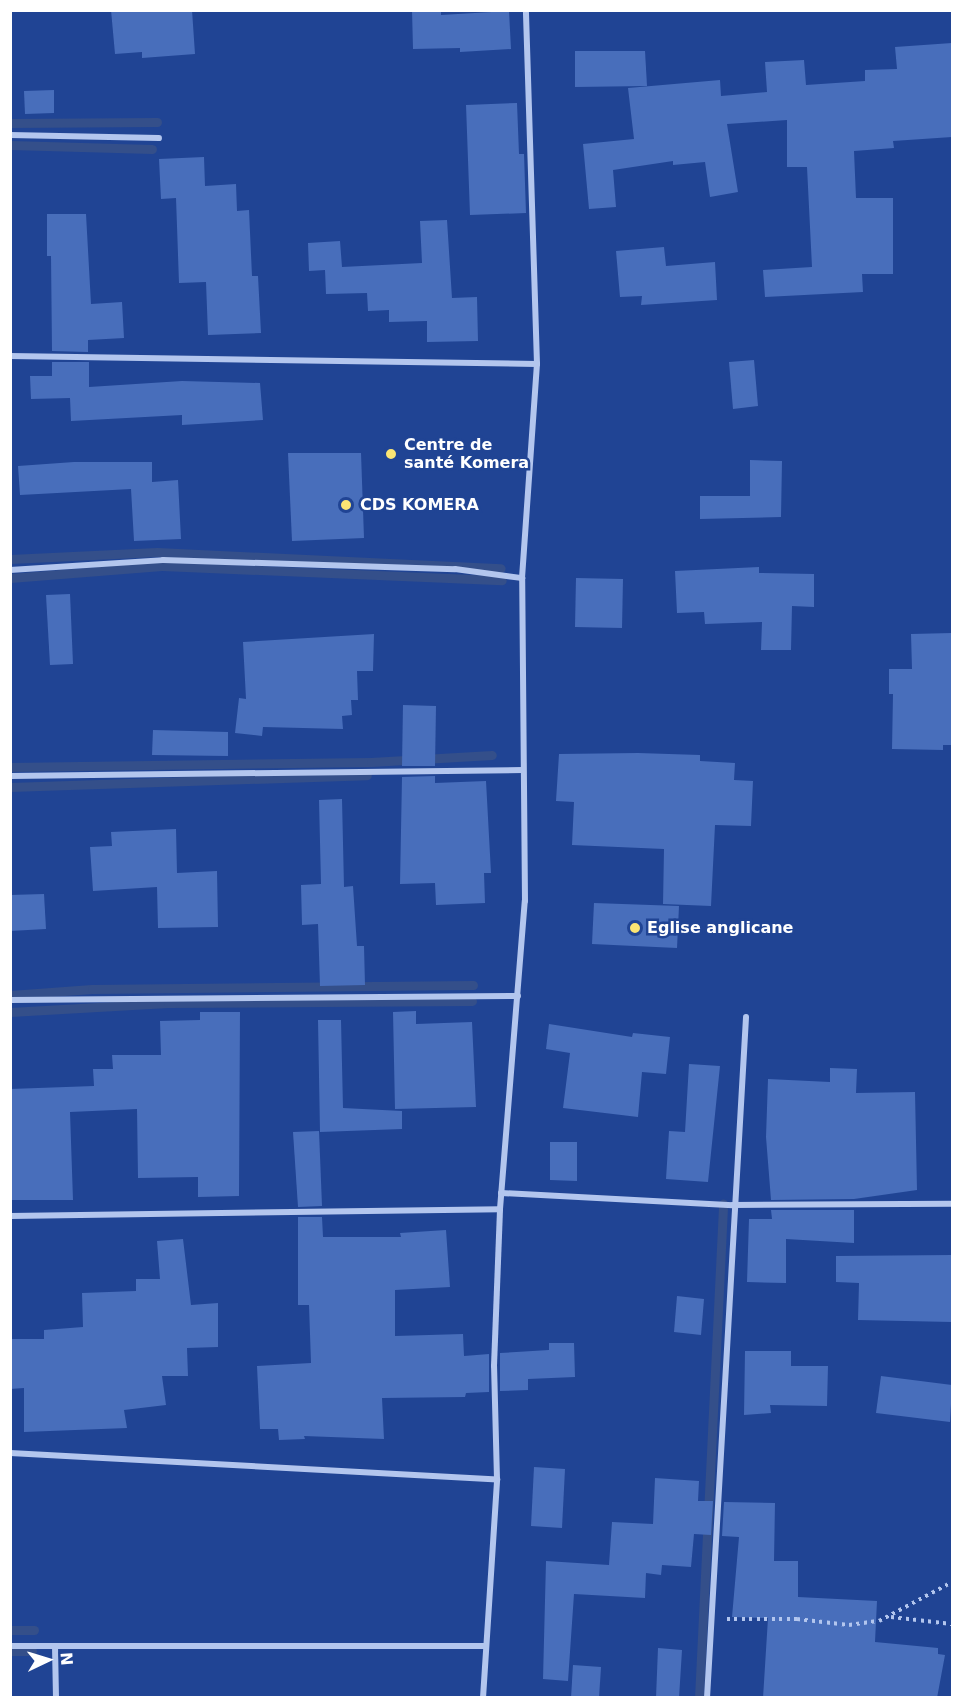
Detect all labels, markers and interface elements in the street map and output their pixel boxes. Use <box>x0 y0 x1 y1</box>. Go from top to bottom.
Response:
place label: Centre de santé Komera <box>404 435 529 473</box>
marker: Centre de santé Komera <box>382 445 400 463</box>
place label: CDS KOMERA <box>360 495 479 515</box>
marker: CDS KOMERA <box>337 496 355 514</box>
place label: Eglise anglicane <box>647 918 793 938</box>
marker: Eglise anglicane <box>628 921 642 935</box>
north arrow <box>18 1630 78 1690</box>
text: N <box>57 1651 76 1666</box>

